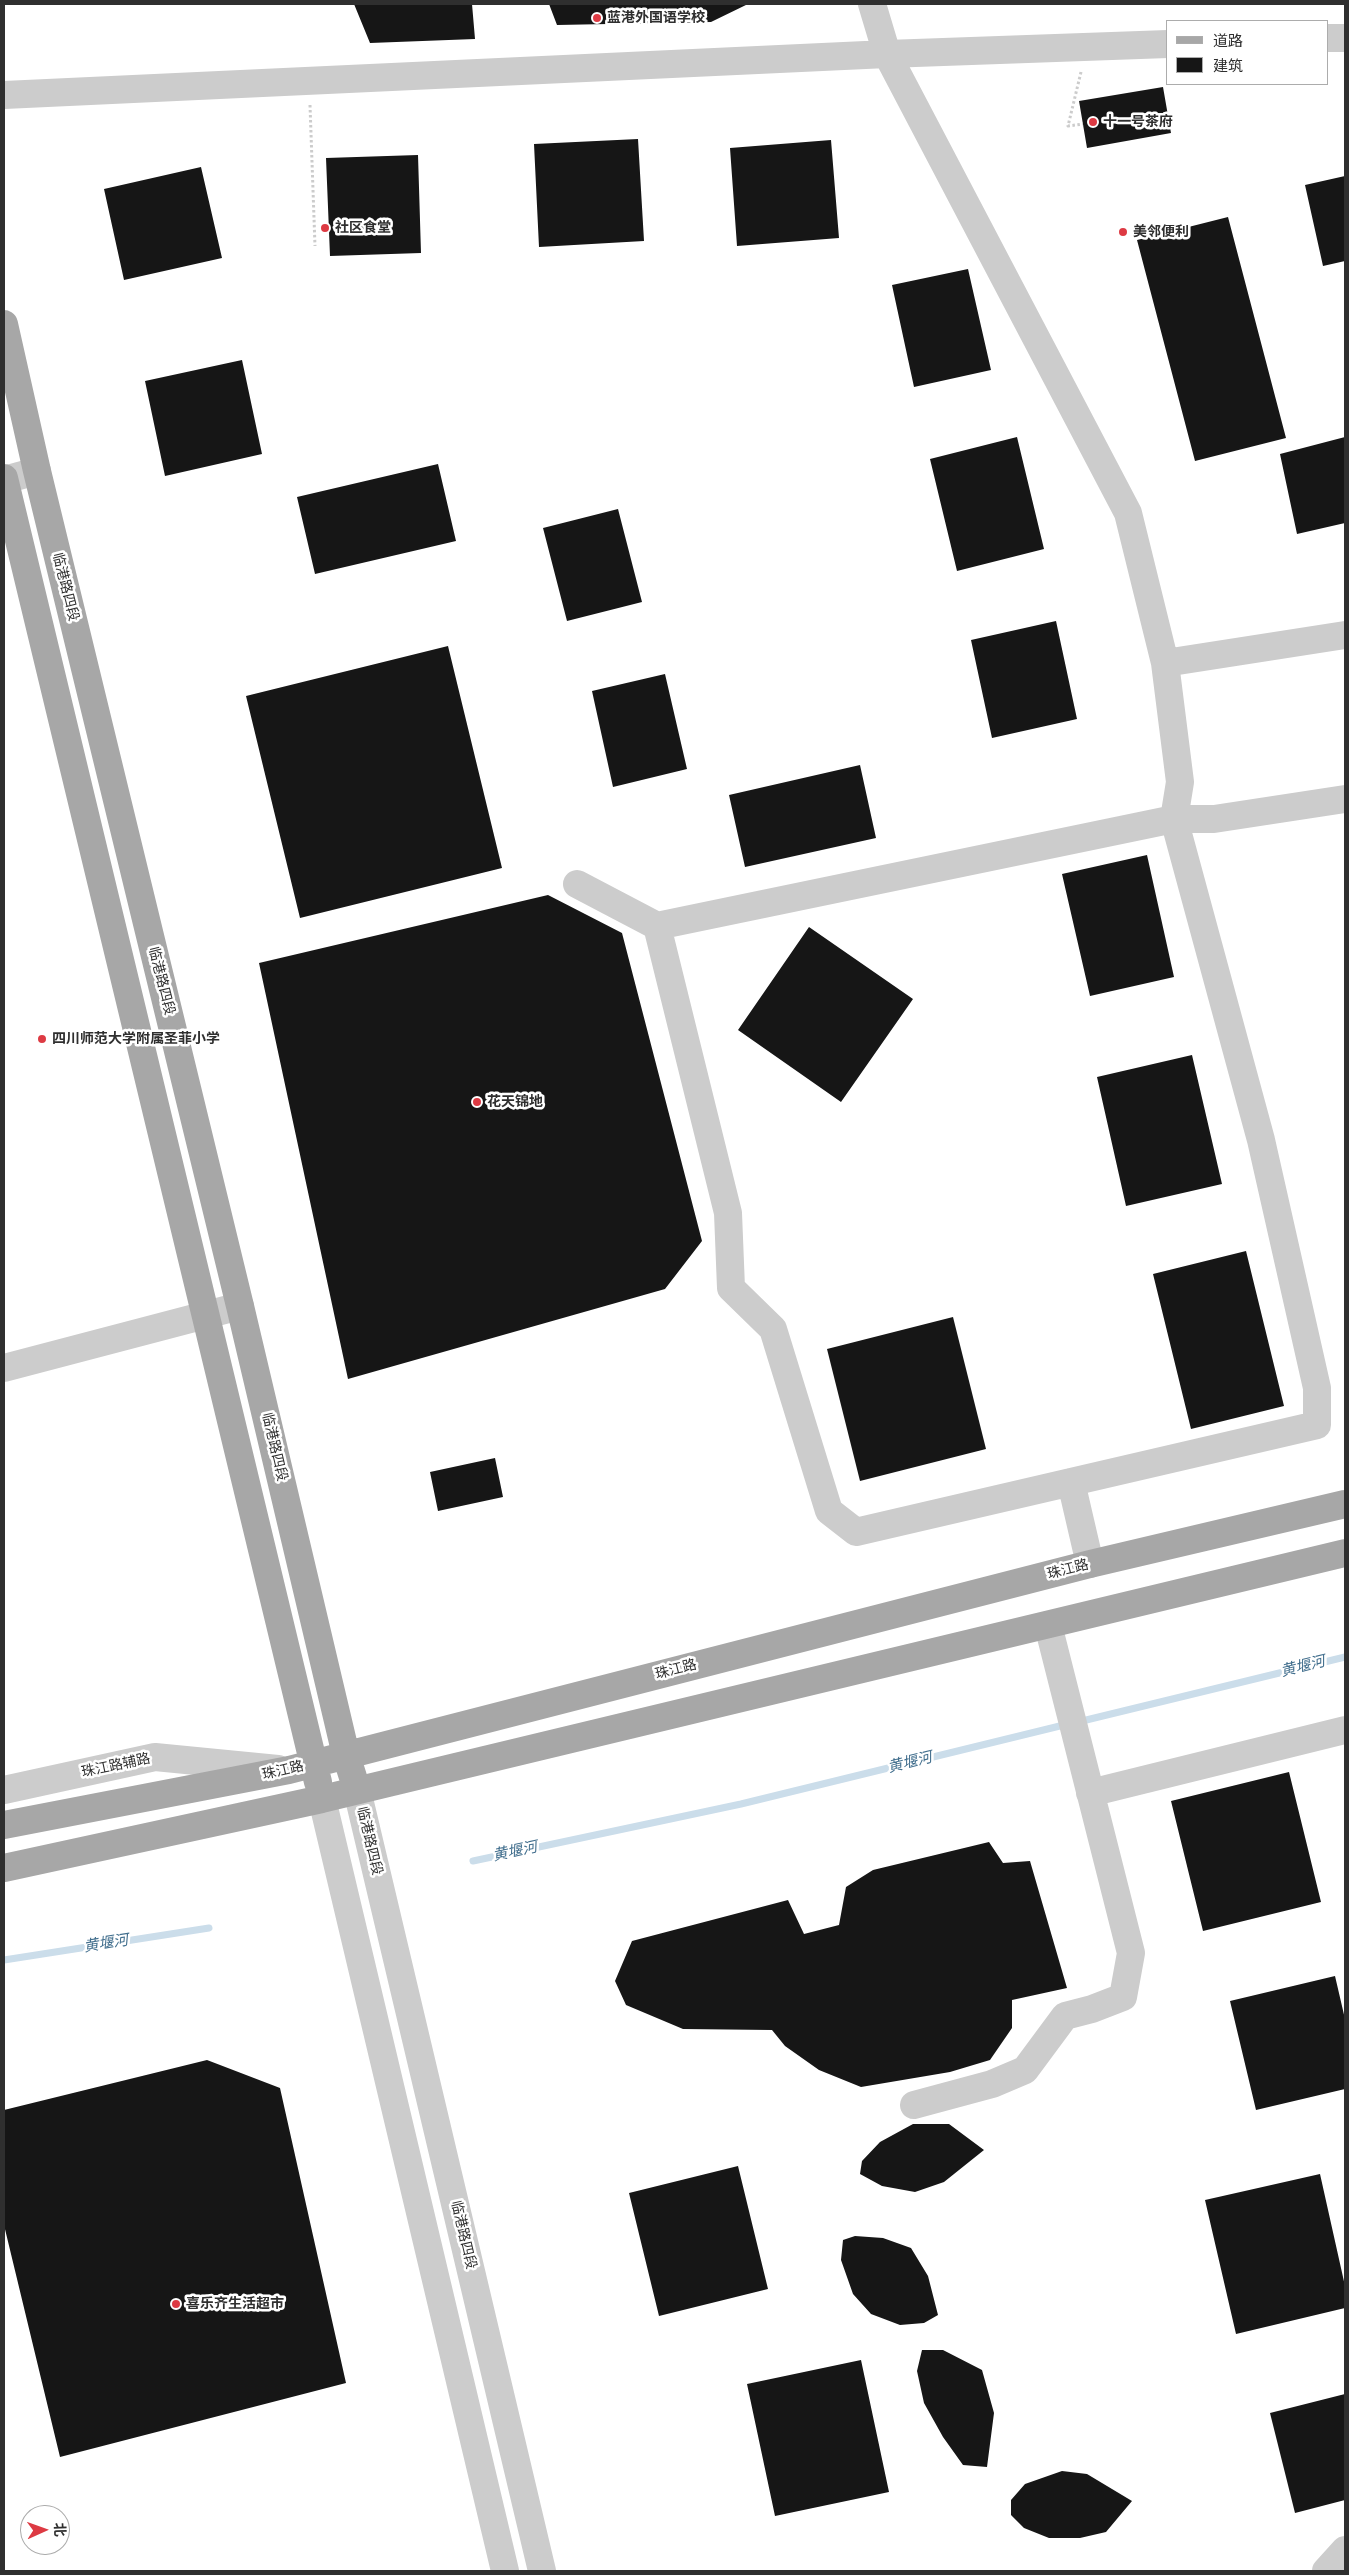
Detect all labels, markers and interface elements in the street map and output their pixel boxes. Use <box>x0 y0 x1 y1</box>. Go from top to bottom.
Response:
place label: 蓝港外国语学校 <box>607 10 705 26</box>
marker: 蓝港外国语学校 <box>591 12 603 24</box>
legend <box>1166 20 1329 85</box>
text: 道路 <box>1213 32 1243 50</box>
text: 建筑 <box>1213 57 1243 75</box>
place label: 十一号茶府 <box>1103 114 1173 130</box>
marker: 十一号茶府 <box>1087 116 1099 128</box>
place label: 社区食堂 <box>335 220 391 236</box>
marker: 社区食堂 <box>319 222 331 234</box>
place label: 美邻便利 <box>1133 224 1189 240</box>
marker: 美邻便利 <box>1117 226 1129 238</box>
street label: 临港路四段 <box>48 551 82 623</box>
street label: 临港路四段 <box>144 945 178 1017</box>
place label: 四川师范大学附属圣菲小学 <box>52 1031 220 1047</box>
marker: 四川师范大学附属圣菲小学 <box>36 1033 48 1045</box>
place label: 花天锦地 <box>487 1094 543 1110</box>
marker: 花天锦地 <box>471 1096 483 1108</box>
street label: 临港路四段 <box>258 1411 290 1483</box>
street label: 珠江路 <box>1046 1557 1090 1583</box>
water label: 黄堰河 <box>1279 1653 1327 1681</box>
street label: 珠江路 <box>654 1657 698 1683</box>
water label: 黄堰河 <box>886 1749 934 1777</box>
street label: 珠江路辅路 <box>80 1751 152 1781</box>
street label: 珠江路 <box>261 1758 305 1784</box>
street label: 临港路四段 <box>353 1805 385 1877</box>
water label: 黄堰河 <box>491 1839 539 1865</box>
water label: 黄堰河 <box>82 1932 130 1956</box>
street label: 临港路四段 <box>447 2199 479 2271</box>
place label: 喜乐齐生活超市 <box>186 2296 284 2312</box>
marker: 喜乐齐生活超市 <box>170 2298 182 2310</box>
north arrow <box>20 2505 70 2555</box>
text: 北 <box>51 2522 68 2537</box>

